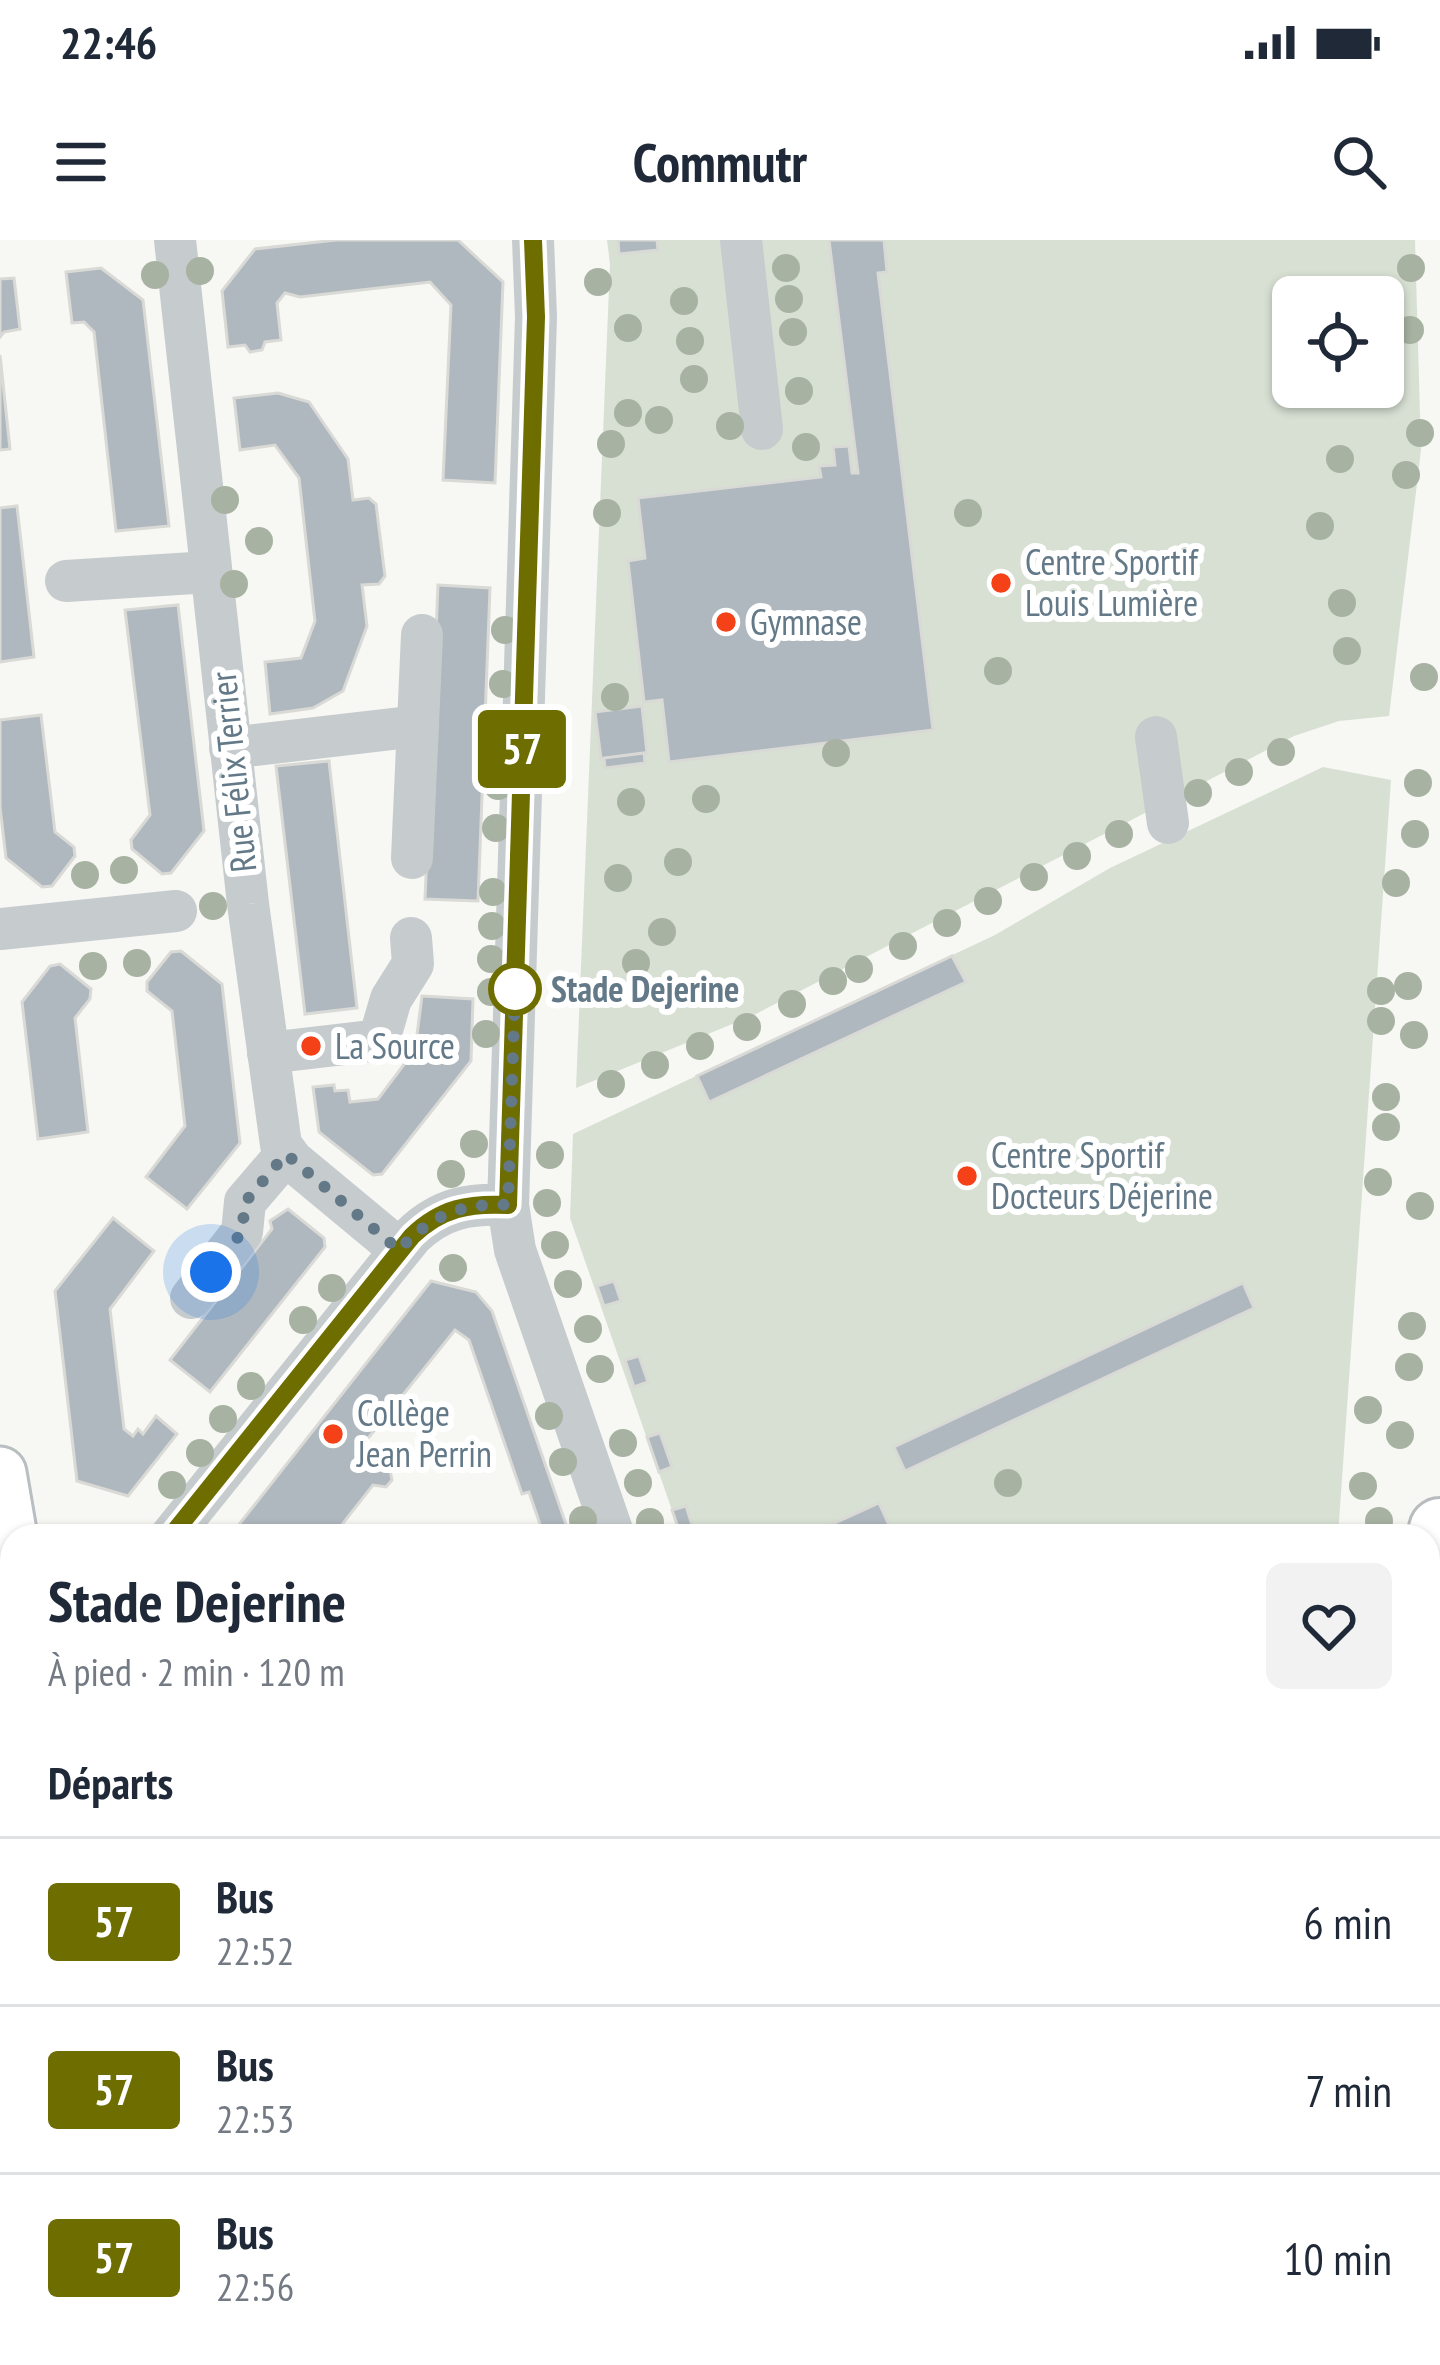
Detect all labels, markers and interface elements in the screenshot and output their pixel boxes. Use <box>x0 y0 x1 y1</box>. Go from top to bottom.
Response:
text: 22:46 <box>60 13 157 71</box>
text: Commutr <box>633 127 807 197</box>
icon: menu <box>48 129 114 195</box>
icon: search <box>1326 129 1392 195</box>
map controls <box>1272 276 1404 408</box>
button: locate <box>1272 276 1404 408</box>
place label: Centre Sportif Louis Lumière <box>1025 538 1199 626</box>
marker: Centre Sportif Louis Lumière <box>988 570 1014 596</box>
place label: Gymnase <box>750 598 862 645</box>
marker: Gymnase <box>713 609 739 635</box>
street label: Rue Félix Terrier <box>199 669 266 875</box>
line badge: 57 <box>468 710 576 788</box>
text: 57 <box>502 721 542 776</box>
marker: Stade Dejerine <box>490 964 540 1014</box>
place label: Stade Dejerine <box>551 965 739 1012</box>
place label: La Source <box>335 1022 455 1069</box>
marker: La Source <box>298 1033 324 1059</box>
place label: Centre Sportif Docteurs Déjerine <box>991 1131 1213 1219</box>
marker: Centre Sportif Docteurs Déjerine <box>954 1163 980 1189</box>
your location <box>181 1242 241 1302</box>
place label: Collège Jean Perrin <box>356 1389 492 1477</box>
marker: Collège Jean Perrin <box>320 1421 346 1447</box>
button: heart <box>1266 1563 1392 1689</box>
text: Stade Dejerine <box>48 1564 346 1638</box>
text: À pied · 2 min · 120 m <box>48 1646 345 1697</box>
text: Départs <box>48 1753 173 1811</box>
text: Bus <box>216 1867 274 1925</box>
text: 6 min <box>1303 1893 1392 1951</box>
text: 57 <box>94 1894 134 1949</box>
text: 22:52 <box>216 1925 294 1976</box>
text: Bus <box>216 2035 274 2093</box>
text: 7 min <box>1305 2061 1392 2119</box>
text: 57 <box>94 2062 134 2117</box>
text: 22:53 <box>216 2093 294 2144</box>
text: Bus <box>216 2203 274 2261</box>
text: 10 min <box>1283 2229 1392 2287</box>
text: 57 <box>94 2230 134 2285</box>
text: 22:56 <box>216 2261 294 2312</box>

